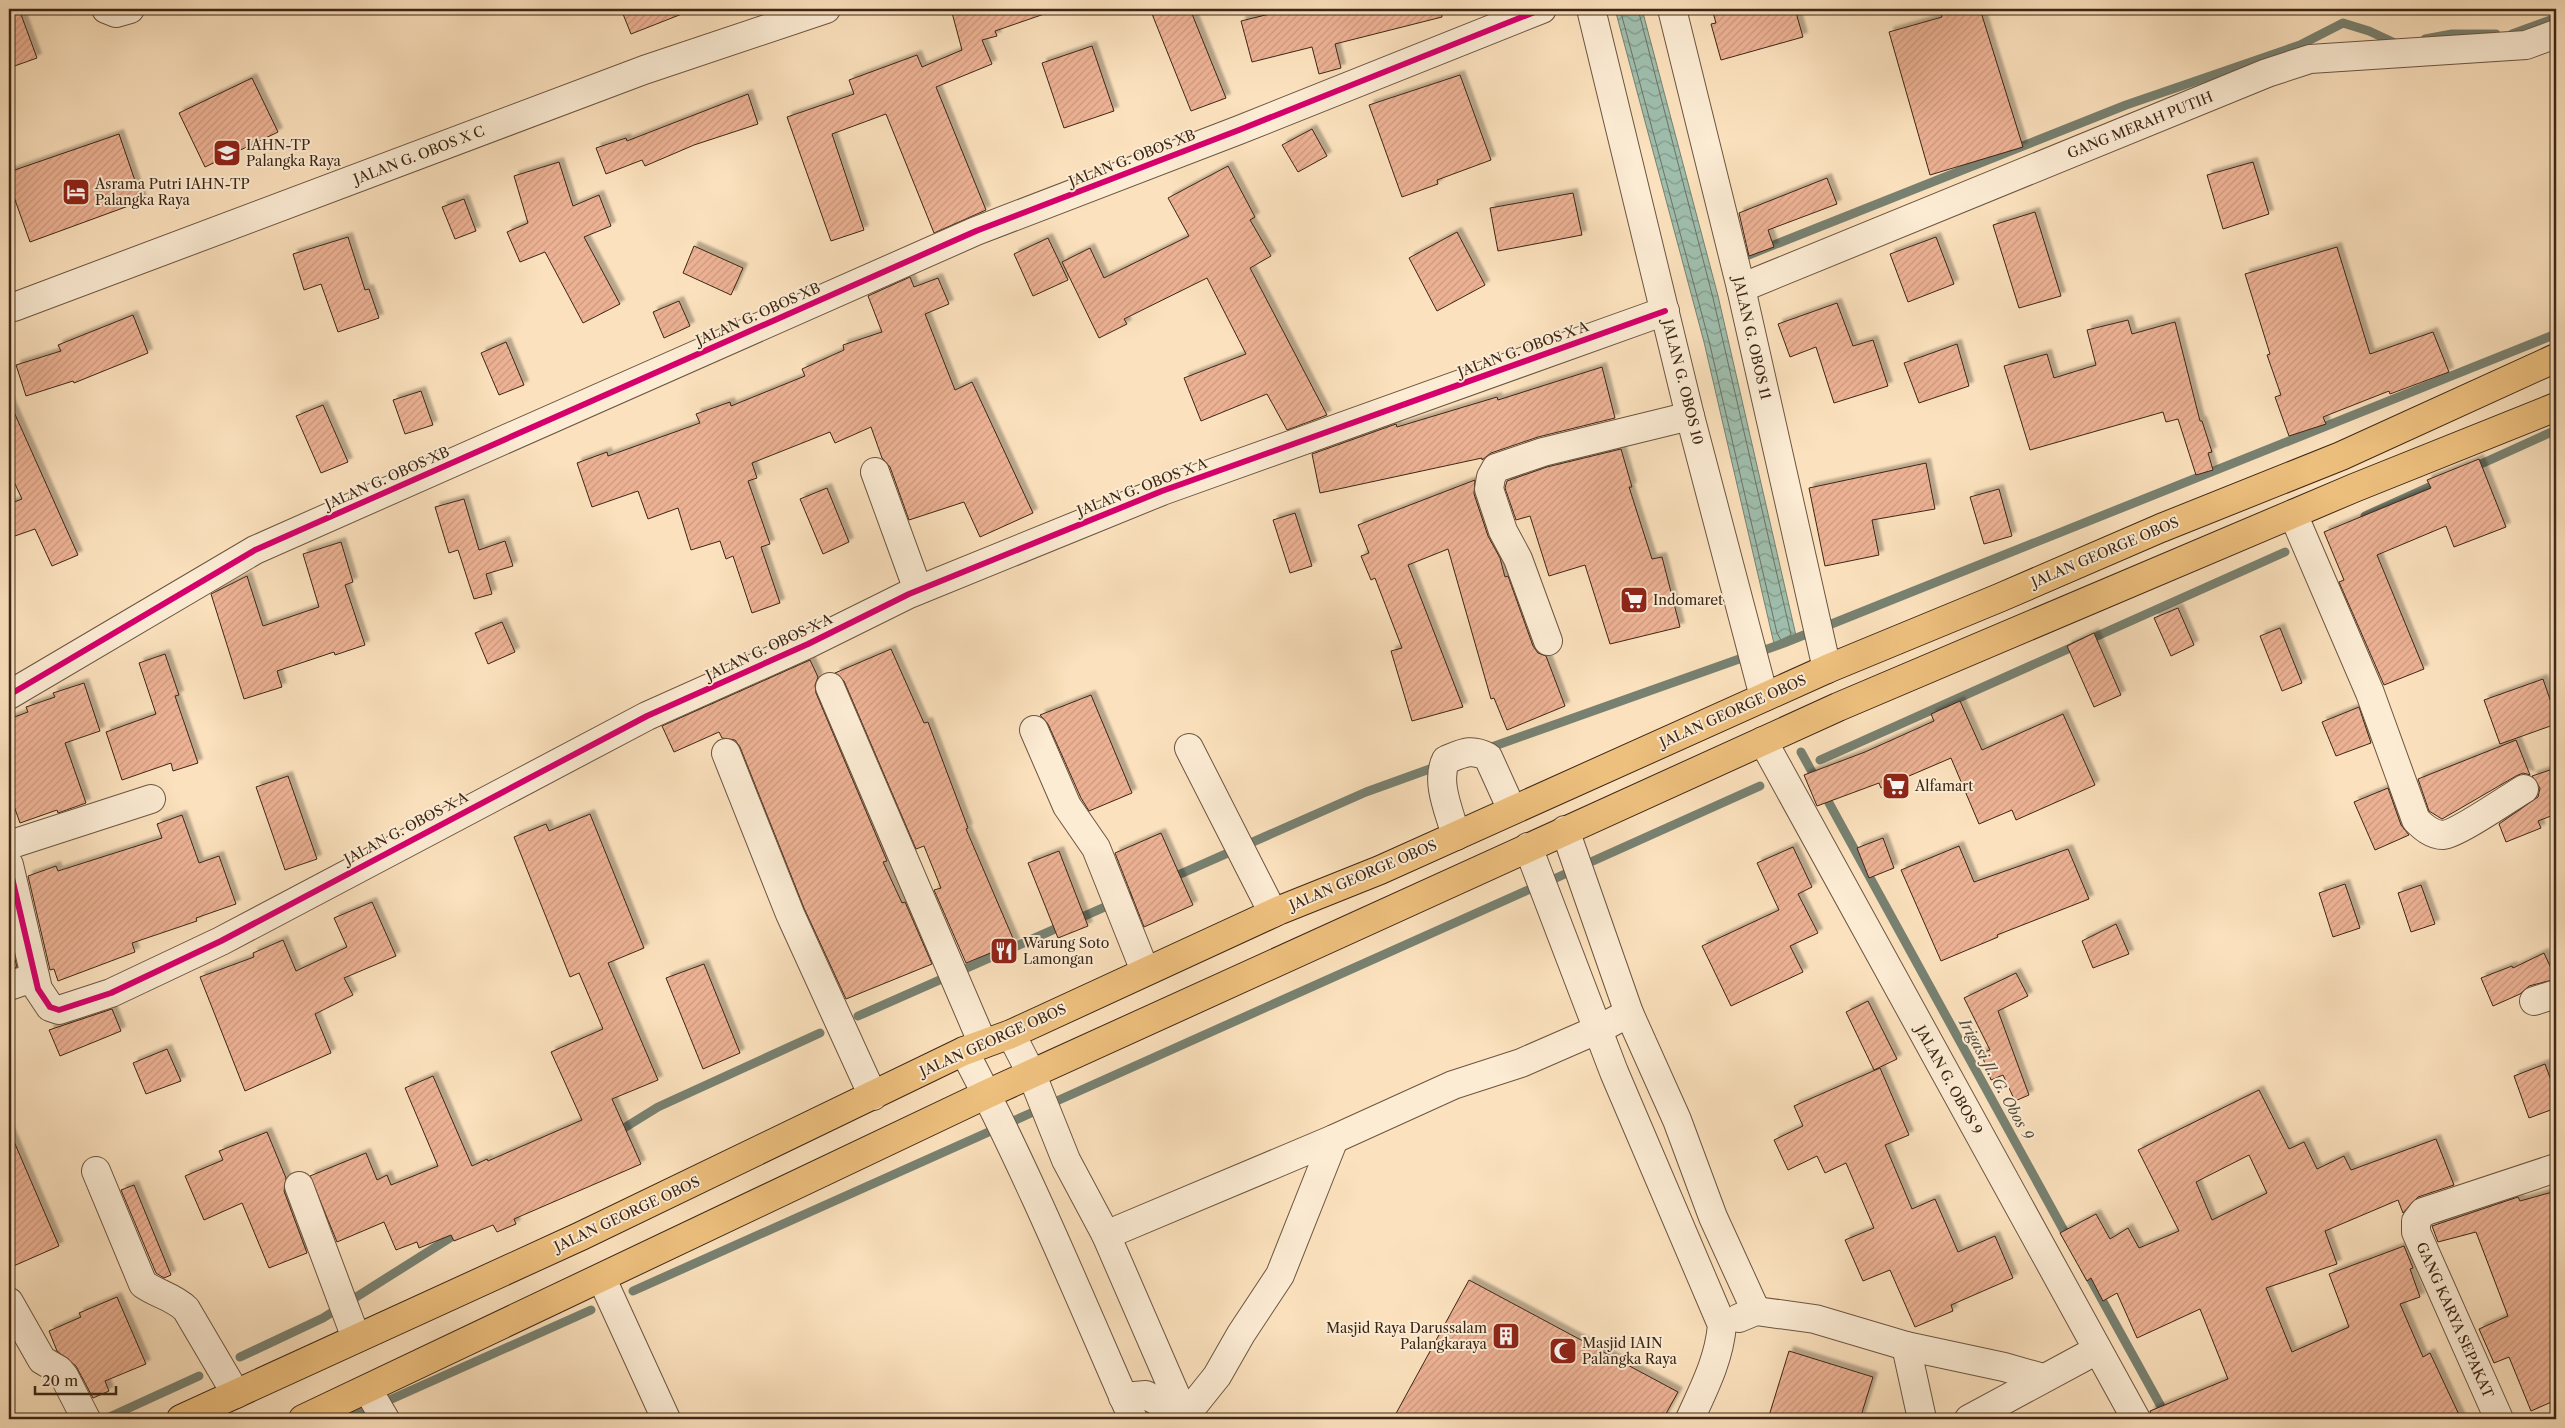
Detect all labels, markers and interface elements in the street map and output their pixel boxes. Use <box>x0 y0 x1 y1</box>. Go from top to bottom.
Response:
street label: GANG MERAH PUTIH <box>2064 87 2216 163</box>
street label: JALAN G. OBOS X C <box>349 122 487 189</box>
street label: JALAN G. OBOS XB <box>1064 125 1198 191</box>
place label: IAHN-TP Palangka Raya <box>246 136 342 170</box>
school or university icon: IAHN-TP Palangka Raya <box>212 138 242 168</box>
place label: Asrama Putri IAHN-TP Palangka Raya <box>94 175 250 209</box>
hotel icon: Asrama Putri IAHN-TP Palangka Raya <box>61 177 91 207</box>
street label: JALAN G. OBOS 11 <box>1729 273 1775 401</box>
street label: JALAN G. OBOS XB <box>691 278 823 350</box>
street label: JALAN G. OBOS 10 <box>1658 316 1707 447</box>
street label: JALAN G. OBOS X A <box>1453 317 1591 382</box>
street label: JALAN G. OBOS XB <box>320 442 452 514</box>
street label: JALAN G. OBOS X A <box>1073 454 1210 521</box>
street label: JALAN GEORGE OBOS <box>2027 513 2182 592</box>
supermarket icon: Indomaret <box>1619 585 1649 615</box>
place label: Indomaret <box>1653 591 1723 609</box>
street label: JALAN G. OBOS X A <box>701 609 836 685</box>
street label: JALAN GEORGE OBOS <box>1655 671 1809 752</box>
supermarket icon: Alfamart <box>1881 771 1911 801</box>
place label: Alfamart <box>1914 777 1973 795</box>
street label: JALAN G. OBOS X A <box>339 787 472 869</box>
street label: JALAN GEORGE OBOS <box>1285 836 1440 915</box>
place label: Warung Soto Lamongan <box>1022 934 1109 968</box>
restaurant icon: Warung Soto Lamongan <box>989 936 1019 966</box>
street label: JALAN GEORGE OBOS <box>915 1000 1069 1081</box>
water label: Irigasi Jl. G. Obos 9 <box>1955 1014 2038 1143</box>
street label: JALAN G. OBOS 9 <box>1911 1021 1986 1138</box>
street label: JALAN GEORGE OBOS <box>549 1172 703 1257</box>
street label: GANG KARYA SEPAKAT <box>2412 1239 2498 1401</box>
place label: Masjid Raya Darussalam Palangkaraya <box>1326 1319 1488 1353</box>
building icon: Masjid Raya Darussalam Palangkaraya <box>1491 1321 1521 1351</box>
place label: Masjid IAIN Palangka Raya <box>1582 1334 1678 1368</box>
mosque icon: Masjid IAIN Palangka Raya <box>1548 1336 1578 1366</box>
scale bar <box>35 1363 116 1395</box>
text: 20 m <box>42 1371 78 1390</box>

